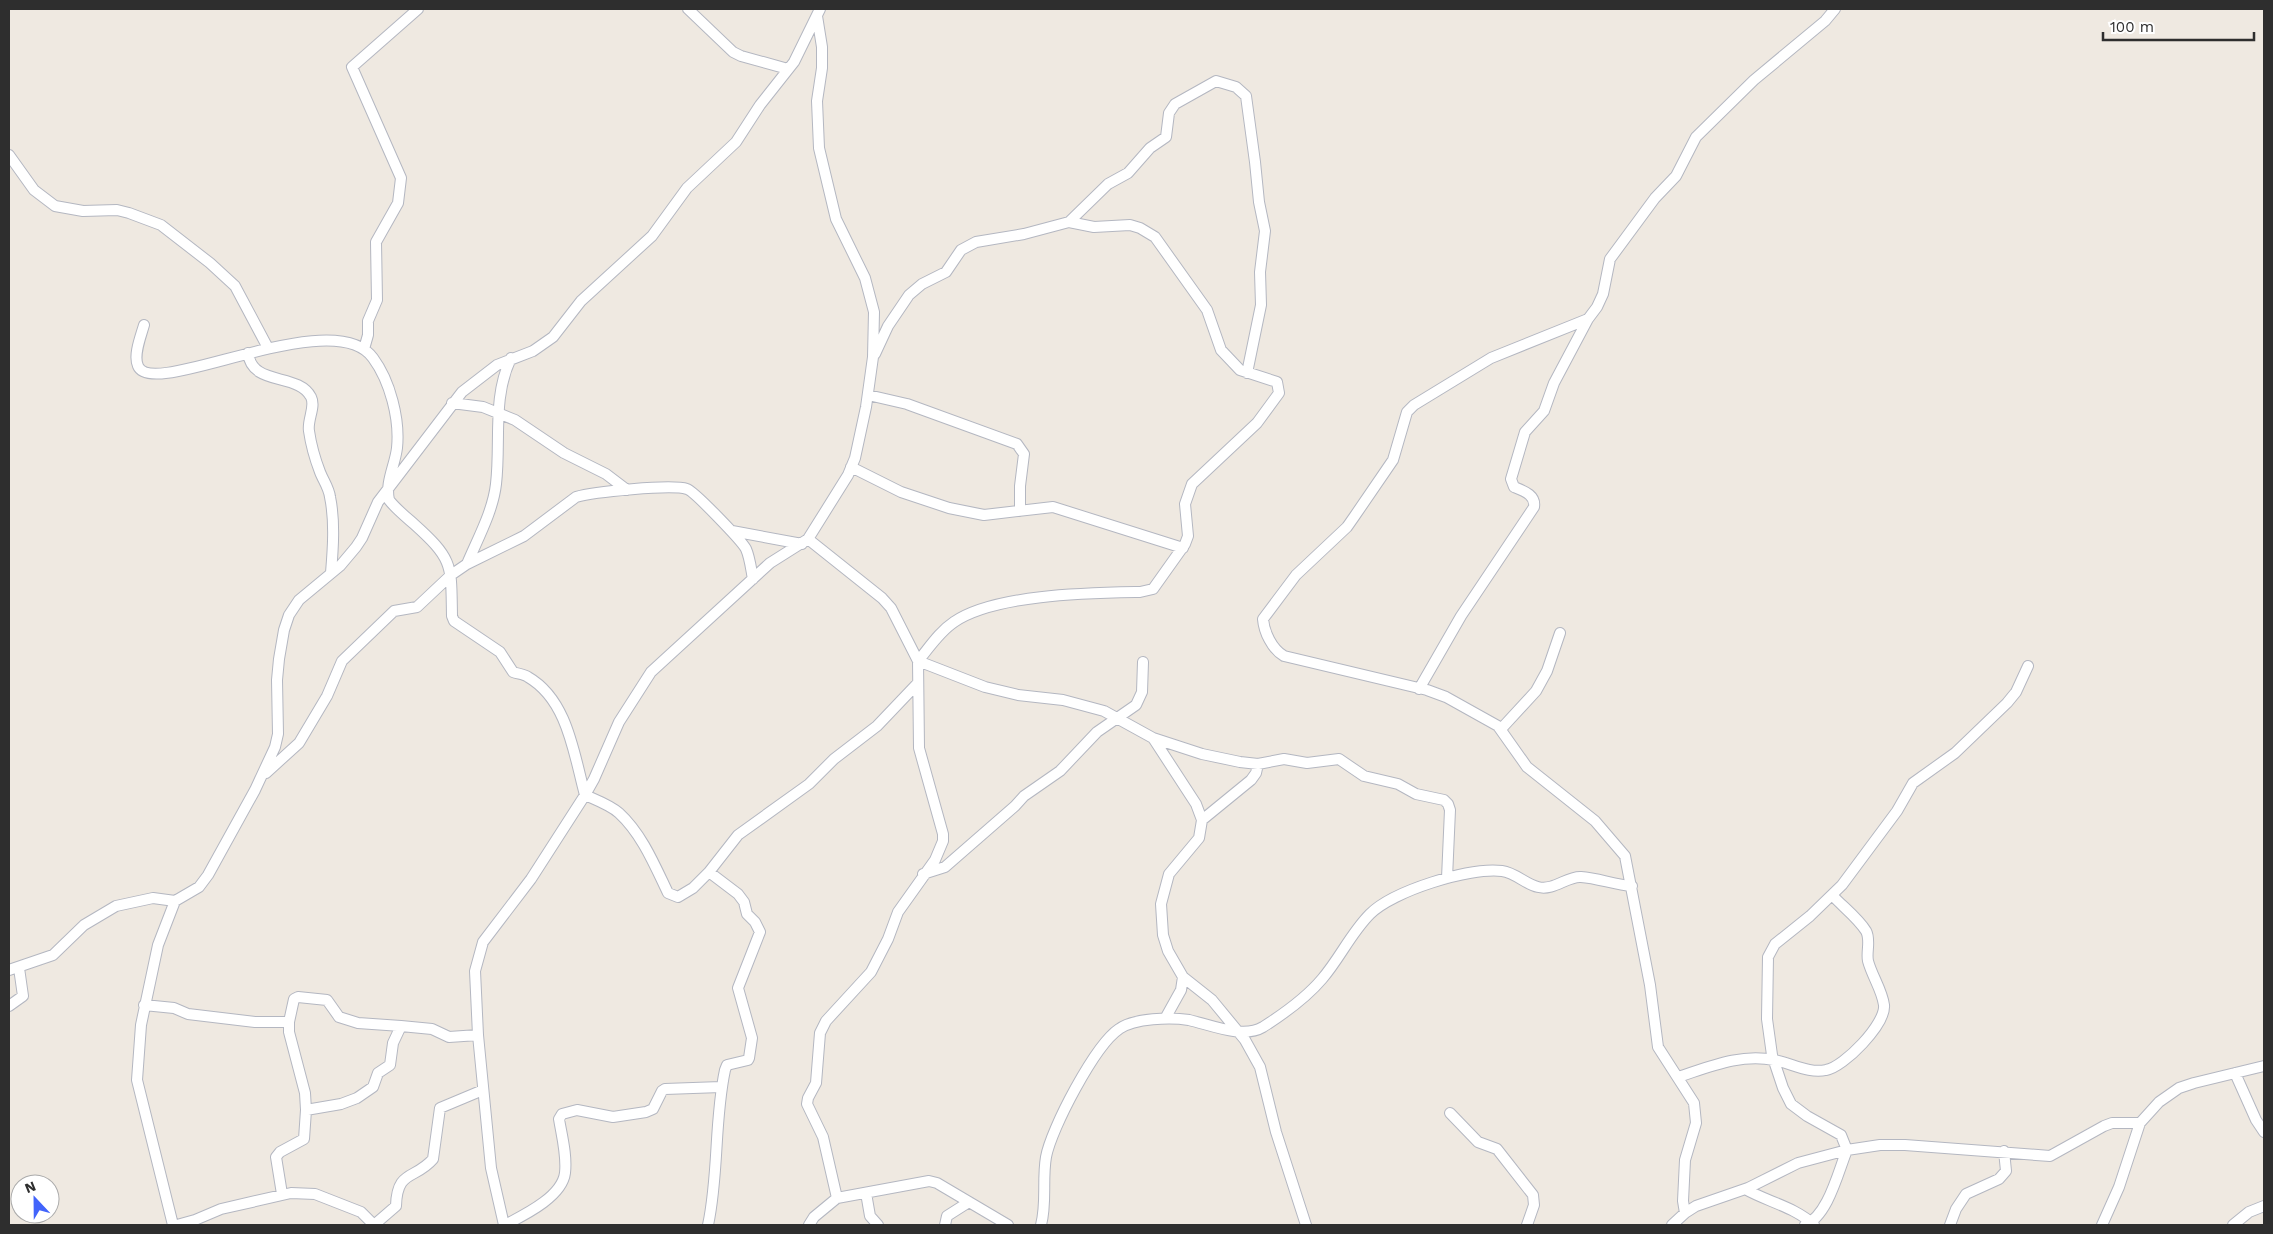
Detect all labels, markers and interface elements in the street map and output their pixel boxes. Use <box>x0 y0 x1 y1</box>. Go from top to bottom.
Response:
scale bar <box>2103 10 2254 42</box>
text: 100 m <box>2110 18 2154 36</box>
north arrow <box>10 1174 60 1224</box>
text: N <box>22 1178 38 1196</box>

